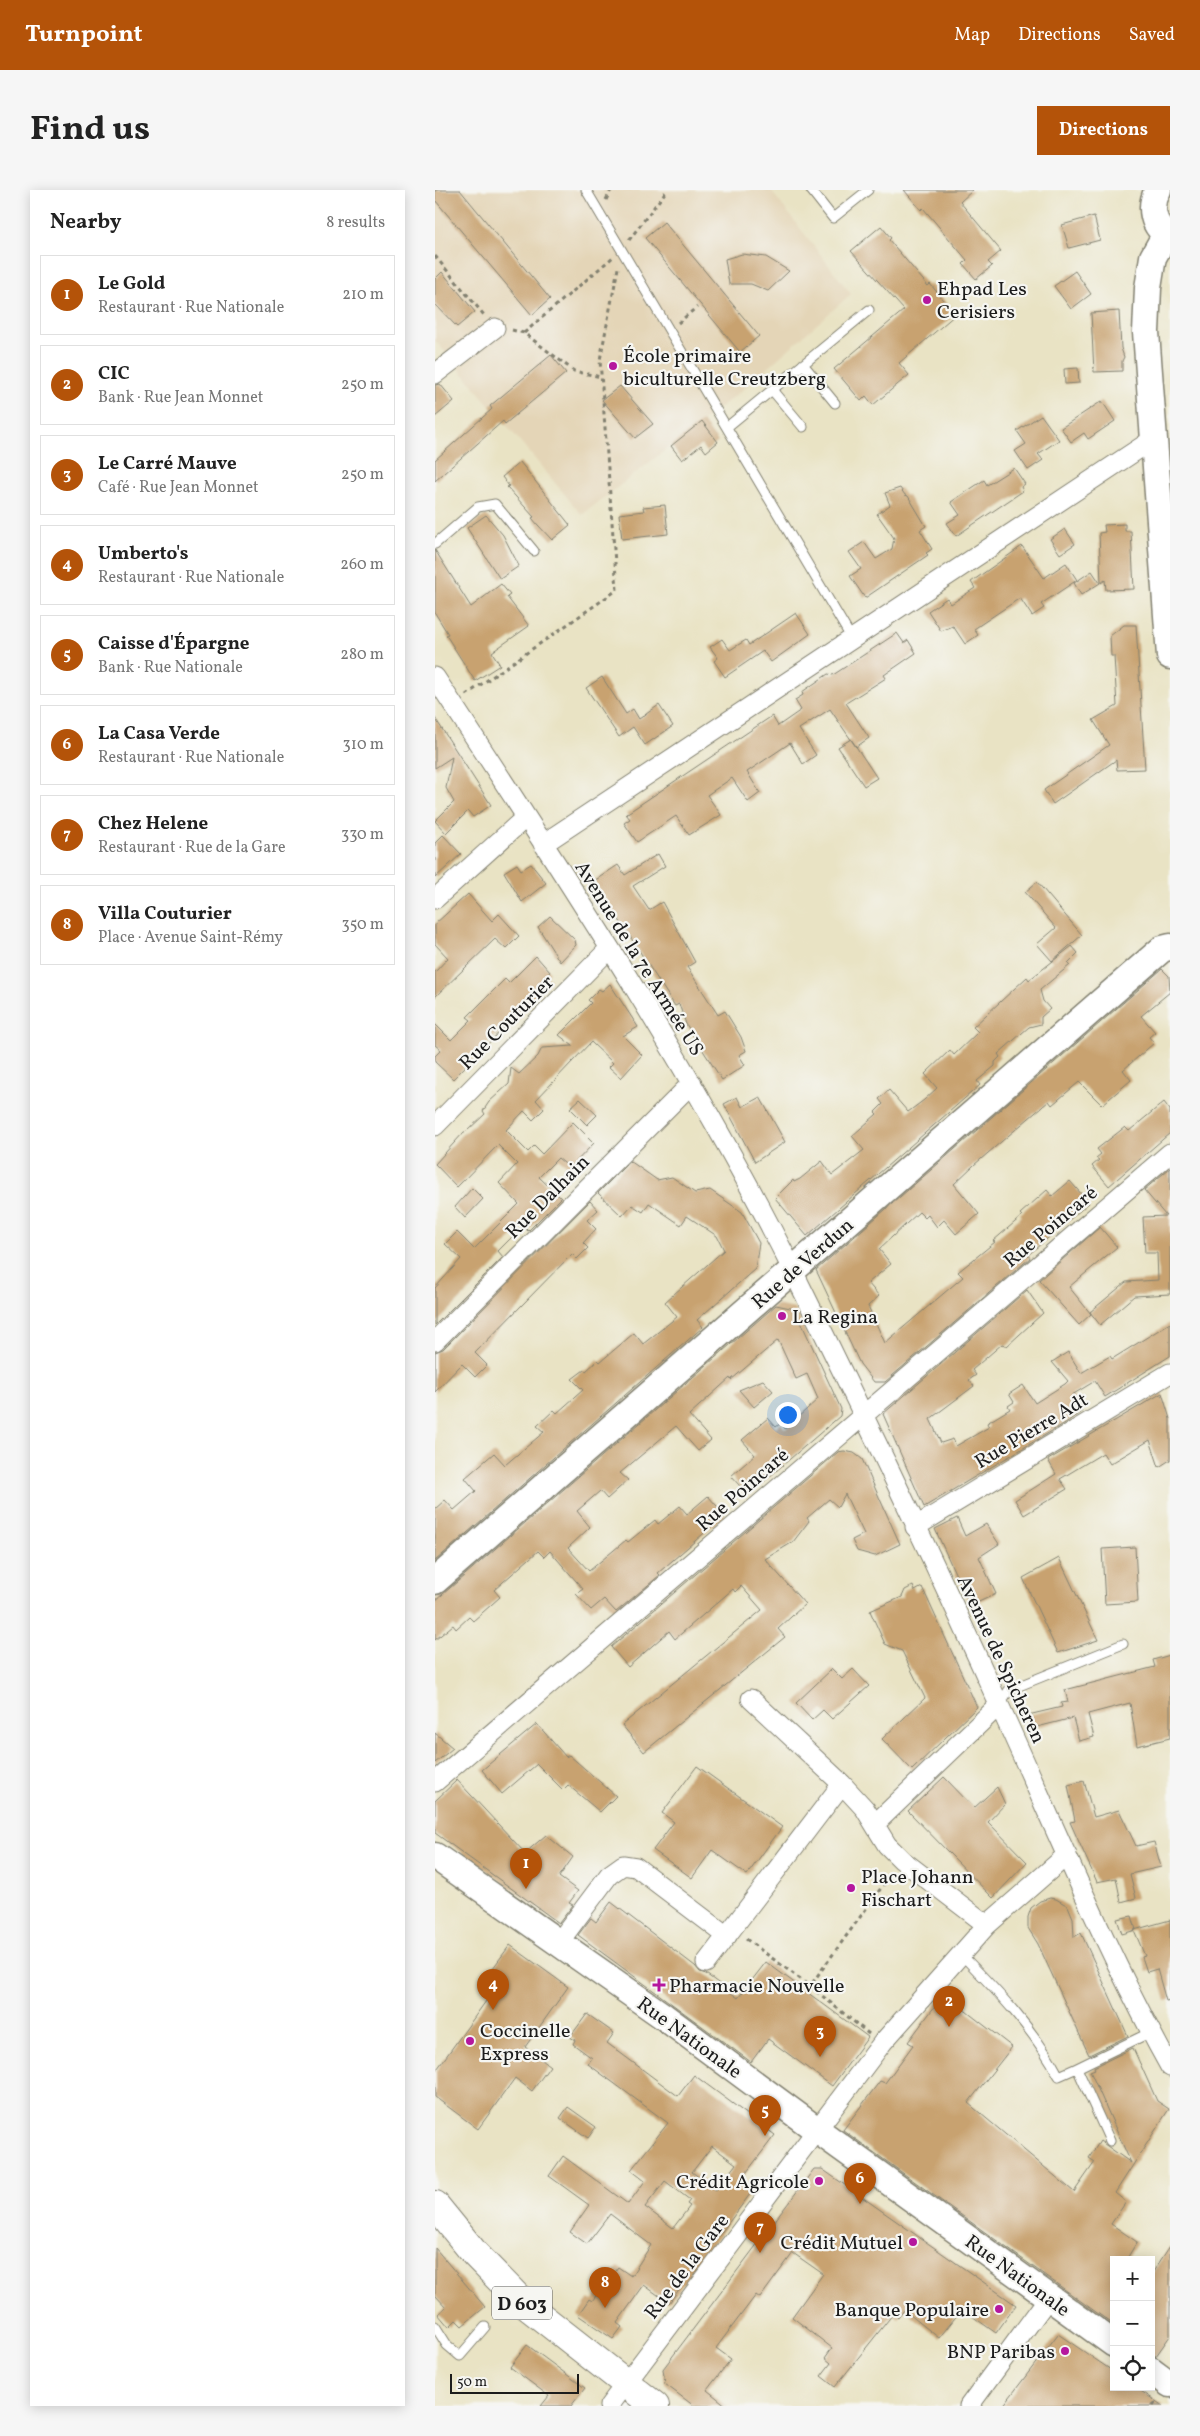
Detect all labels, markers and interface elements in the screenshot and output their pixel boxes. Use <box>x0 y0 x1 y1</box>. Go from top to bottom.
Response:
text: Turnpoint <box>25 18 143 52</box>
text: Map <box>954 23 990 48</box>
text: Directions <box>1018 23 1101 48</box>
text: Saved <box>1129 23 1175 48</box>
text: Find us <box>30 106 150 154</box>
button: Directions <box>1037 106 1170 155</box>
text: Nearby <box>50 208 121 237</box>
text: 8 results <box>326 212 385 234</box>
text: Le Gold <box>98 271 165 297</box>
place label: Ehpad Les Cerisiers <box>937 276 1027 327</box>
text: 1 <box>64 284 70 306</box>
text: 210 m <box>342 284 384 306</box>
marker: Ehpad Les Cerisiers <box>921 294 933 306</box>
text: Restaurant · Rue Nationale <box>98 297 284 319</box>
place label: École primaire biculturelle Creutzberg <box>623 343 826 394</box>
marker: École primaire biculturelle Creutzberg <box>607 360 619 372</box>
text: CIC <box>98 361 130 387</box>
text: 2 <box>63 374 71 396</box>
text: 250 m <box>341 374 384 396</box>
text: Bank · Rue Jean Monnet <box>98 387 263 409</box>
text: Le Carré Mauve <box>98 451 237 477</box>
text: 3 <box>63 464 71 486</box>
text: 250 m <box>341 464 384 486</box>
text: Café · Rue Jean Monnet <box>98 477 259 499</box>
text: Umberto's <box>98 541 189 567</box>
text: 4 <box>62 554 72 576</box>
text: 260 m <box>340 554 384 576</box>
text: Restaurant · Rue Nationale <box>98 567 284 589</box>
text: Caisse d'Épargne <box>98 631 250 657</box>
text: 5 <box>63 644 71 666</box>
text: 280 m <box>340 644 384 666</box>
text: Bank · Rue Nationale <box>98 657 243 679</box>
text: La Casa Verde <box>98 721 220 747</box>
text: 6 <box>63 734 71 756</box>
text: 310 m <box>343 734 384 756</box>
text: Restaurant · Rue Nationale <box>98 747 284 769</box>
text: Chez Helene <box>98 811 208 837</box>
text: 7 <box>63 824 71 846</box>
text: 330 m <box>341 824 384 846</box>
text: Restaurant · Rue de la Gare <box>98 837 286 859</box>
street label: Avenue de la 7e Armée US <box>567 856 710 1062</box>
text: Villa Couturier <box>98 901 232 927</box>
text: 8 <box>63 914 71 936</box>
text: 350 m <box>341 914 384 936</box>
text: Place · Avenue Saint-Rémy <box>98 927 283 949</box>
street label: Rue Couturier <box>454 970 561 1077</box>
street label: Rue Dalhain <box>500 1149 597 1246</box>
street label: Rue Poincaré <box>998 1180 1104 1275</box>
street label: Rue de Verdun <box>746 1212 860 1317</box>
place label: La Regina <box>792 1304 878 1332</box>
marker: La Regina <box>776 1310 788 1322</box>
street label: Rue Pierre Adt <box>970 1387 1094 1477</box>
your location <box>775 1402 801 1428</box>
street label: Rue Poincaré <box>691 1442 796 1539</box>
street label: Avenue de Spicheren <box>949 1571 1051 1748</box>
pin: 1 <box>510 1848 542 1889</box>
place label: Place Johann Fischart <box>861 1864 974 1915</box>
marker: Place Johann Fischart <box>845 1882 857 1894</box>
pin: 4 <box>477 1969 509 2010</box>
place label: Pharmacie Nouvelle <box>669 1973 844 2001</box>
marker: Pharmacie Nouvelle <box>653 1979 665 1991</box>
pin: 2 <box>933 1986 965 2027</box>
street label: Rue Nationale <box>630 1991 747 2086</box>
pin: 3 <box>804 2016 836 2057</box>
place label: Coccinelle Express <box>480 2018 570 2069</box>
marker: Coccinelle Express <box>464 2035 476 2047</box>
pin: 5 <box>749 2095 781 2136</box>
pin: 6 <box>844 2163 876 2204</box>
place label: Crédit Agricole <box>676 2169 809 2197</box>
marker: Crédit Agricole <box>813 2175 825 2187</box>
street label: Rue de la Gare <box>639 2209 737 2326</box>
pin: 7 <box>744 2212 776 2253</box>
street label: Rue Nationale <box>958 2229 1075 2324</box>
place label: Crédit Mutuel <box>781 2230 903 2258</box>
marker: Crédit Mutuel <box>907 2236 919 2248</box>
map controls <box>1110 2256 1155 2391</box>
button: + <box>1110 2256 1155 2301</box>
pin: 8 <box>589 2267 621 2308</box>
road number: D 603 <box>492 2286 552 2320</box>
place label: Banque Populaire <box>835 2297 989 2325</box>
button: − <box>1110 2301 1155 2346</box>
marker: Banque Populaire <box>993 2303 1005 2315</box>
place label: BNP Paribas <box>947 2339 1055 2367</box>
marker: BNP Paribas <box>1059 2345 1071 2357</box>
button: locate <box>1110 2346 1155 2391</box>
scale bar <box>450 2371 579 2394</box>
text: 50 m <box>457 2373 487 2392</box>

